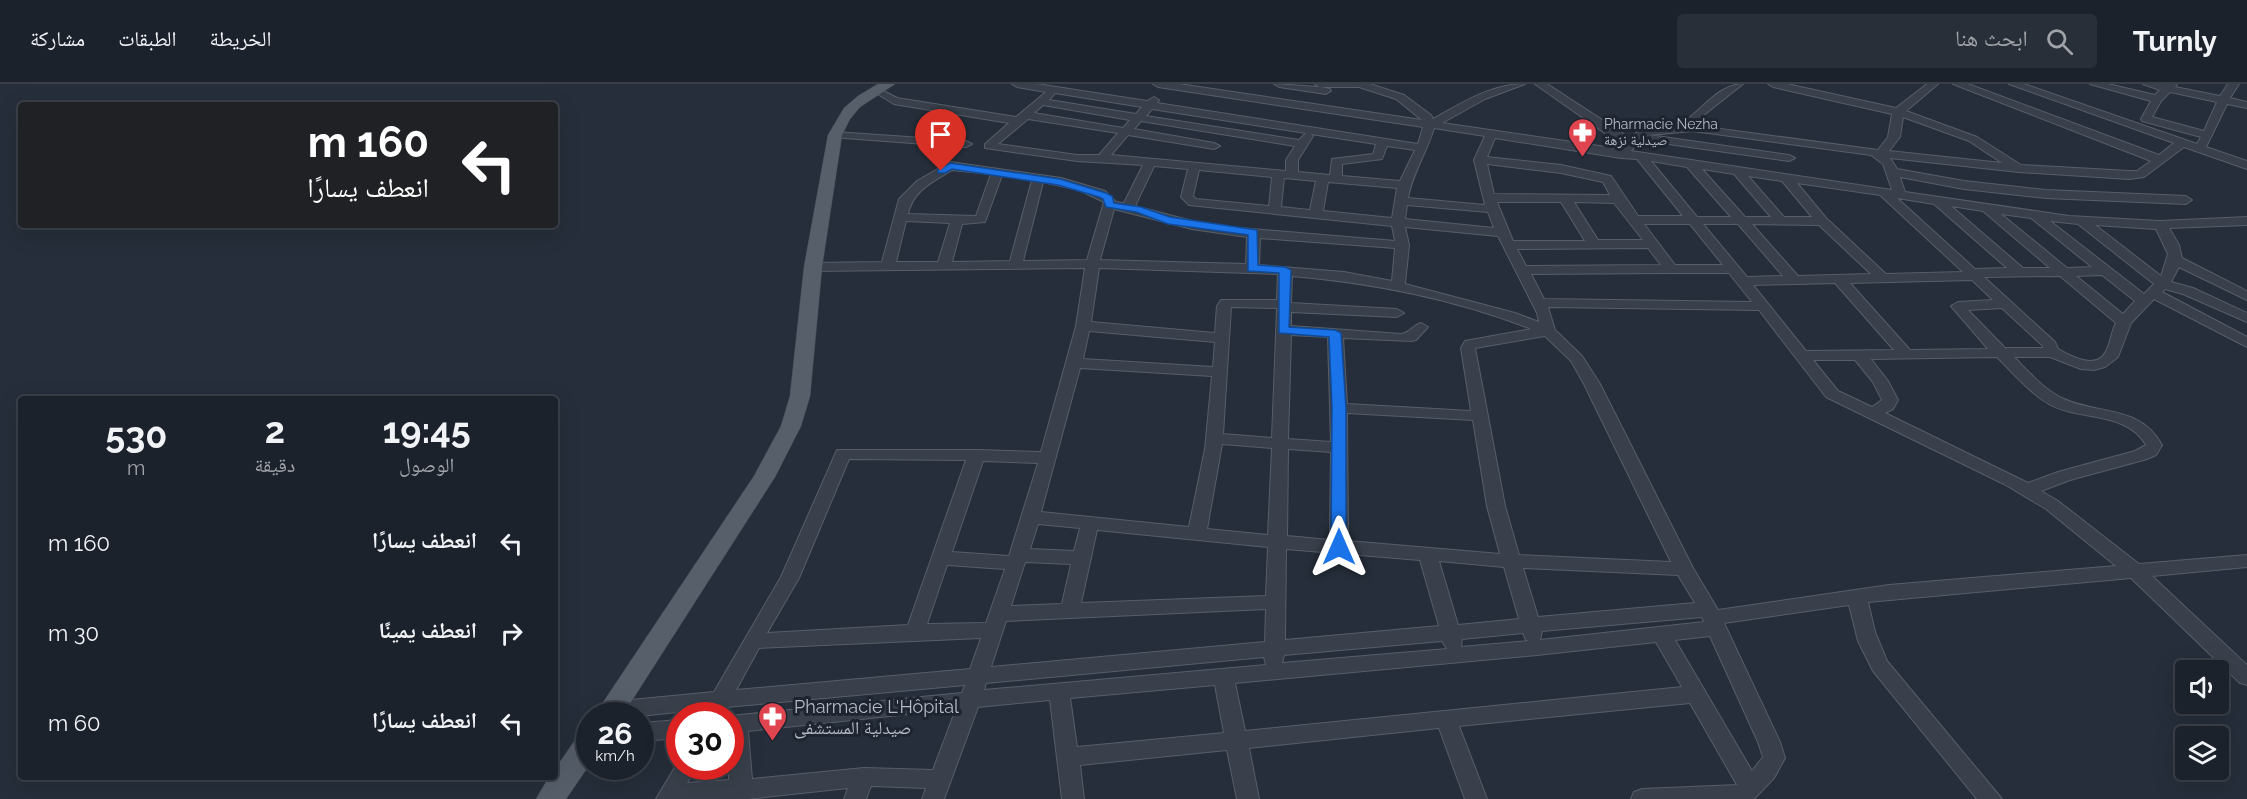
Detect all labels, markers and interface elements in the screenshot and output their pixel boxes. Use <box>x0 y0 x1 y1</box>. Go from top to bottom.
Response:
search box <box>1677 14 2097 68</box>
text: ابحث هنا <box>1955 25 2028 51</box>
icon: search <box>2043 25 2076 58</box>
text: Turnly <box>2133 25 2217 58</box>
text: مشاركة <box>30 26 85 51</box>
text: الطبقات <box>118 26 177 51</box>
text: الخريطة <box>210 26 271 51</box>
pin <box>915 109 966 171</box>
pharmacy icon: Pharmacie Nezha صيدلية نزهة <box>1567 116 1599 158</box>
place label: Pharmacie Nezha صيدلية نزهة <box>1604 116 1718 149</box>
text: 160 m <box>308 118 429 167</box>
icon: arrive <box>924 118 957 151</box>
icon: left <box>450 126 528 204</box>
text: انعطف يسارًا <box>307 172 429 203</box>
text: 2 <box>265 409 285 451</box>
text: 19:45 <box>382 409 471 451</box>
text: 530 <box>105 414 167 456</box>
text: دقيقة <box>255 453 295 477</box>
text: الوصول <box>399 453 454 477</box>
text: m <box>127 456 146 480</box>
position arrow <box>1307 515 1371 579</box>
text: انعطف يسارًا <box>372 527 477 553</box>
icon: left <box>495 527 528 560</box>
text: 160 m <box>48 530 110 556</box>
text: انعطف يمينًا <box>378 617 477 643</box>
icon: right <box>495 617 528 650</box>
text: 30 m <box>48 620 99 646</box>
map controls <box>2175 660 2229 780</box>
button: sound <box>2175 660 2229 714</box>
place label: Pharmacie L'Hôpital صيدلية المستشفى <box>794 696 959 739</box>
pharmacy icon: Pharmacie L'Hôpital صيدلية المستشفى <box>757 700 789 742</box>
speed limit sign: 30 <box>666 702 744 780</box>
text: انعطف يسارًا <box>372 707 477 733</box>
icon: left <box>495 707 528 740</box>
text: 60 m <box>48 710 101 736</box>
text: 26 <box>597 716 633 751</box>
button: layers <box>2175 726 2229 780</box>
text: km/h <box>595 747 635 765</box>

